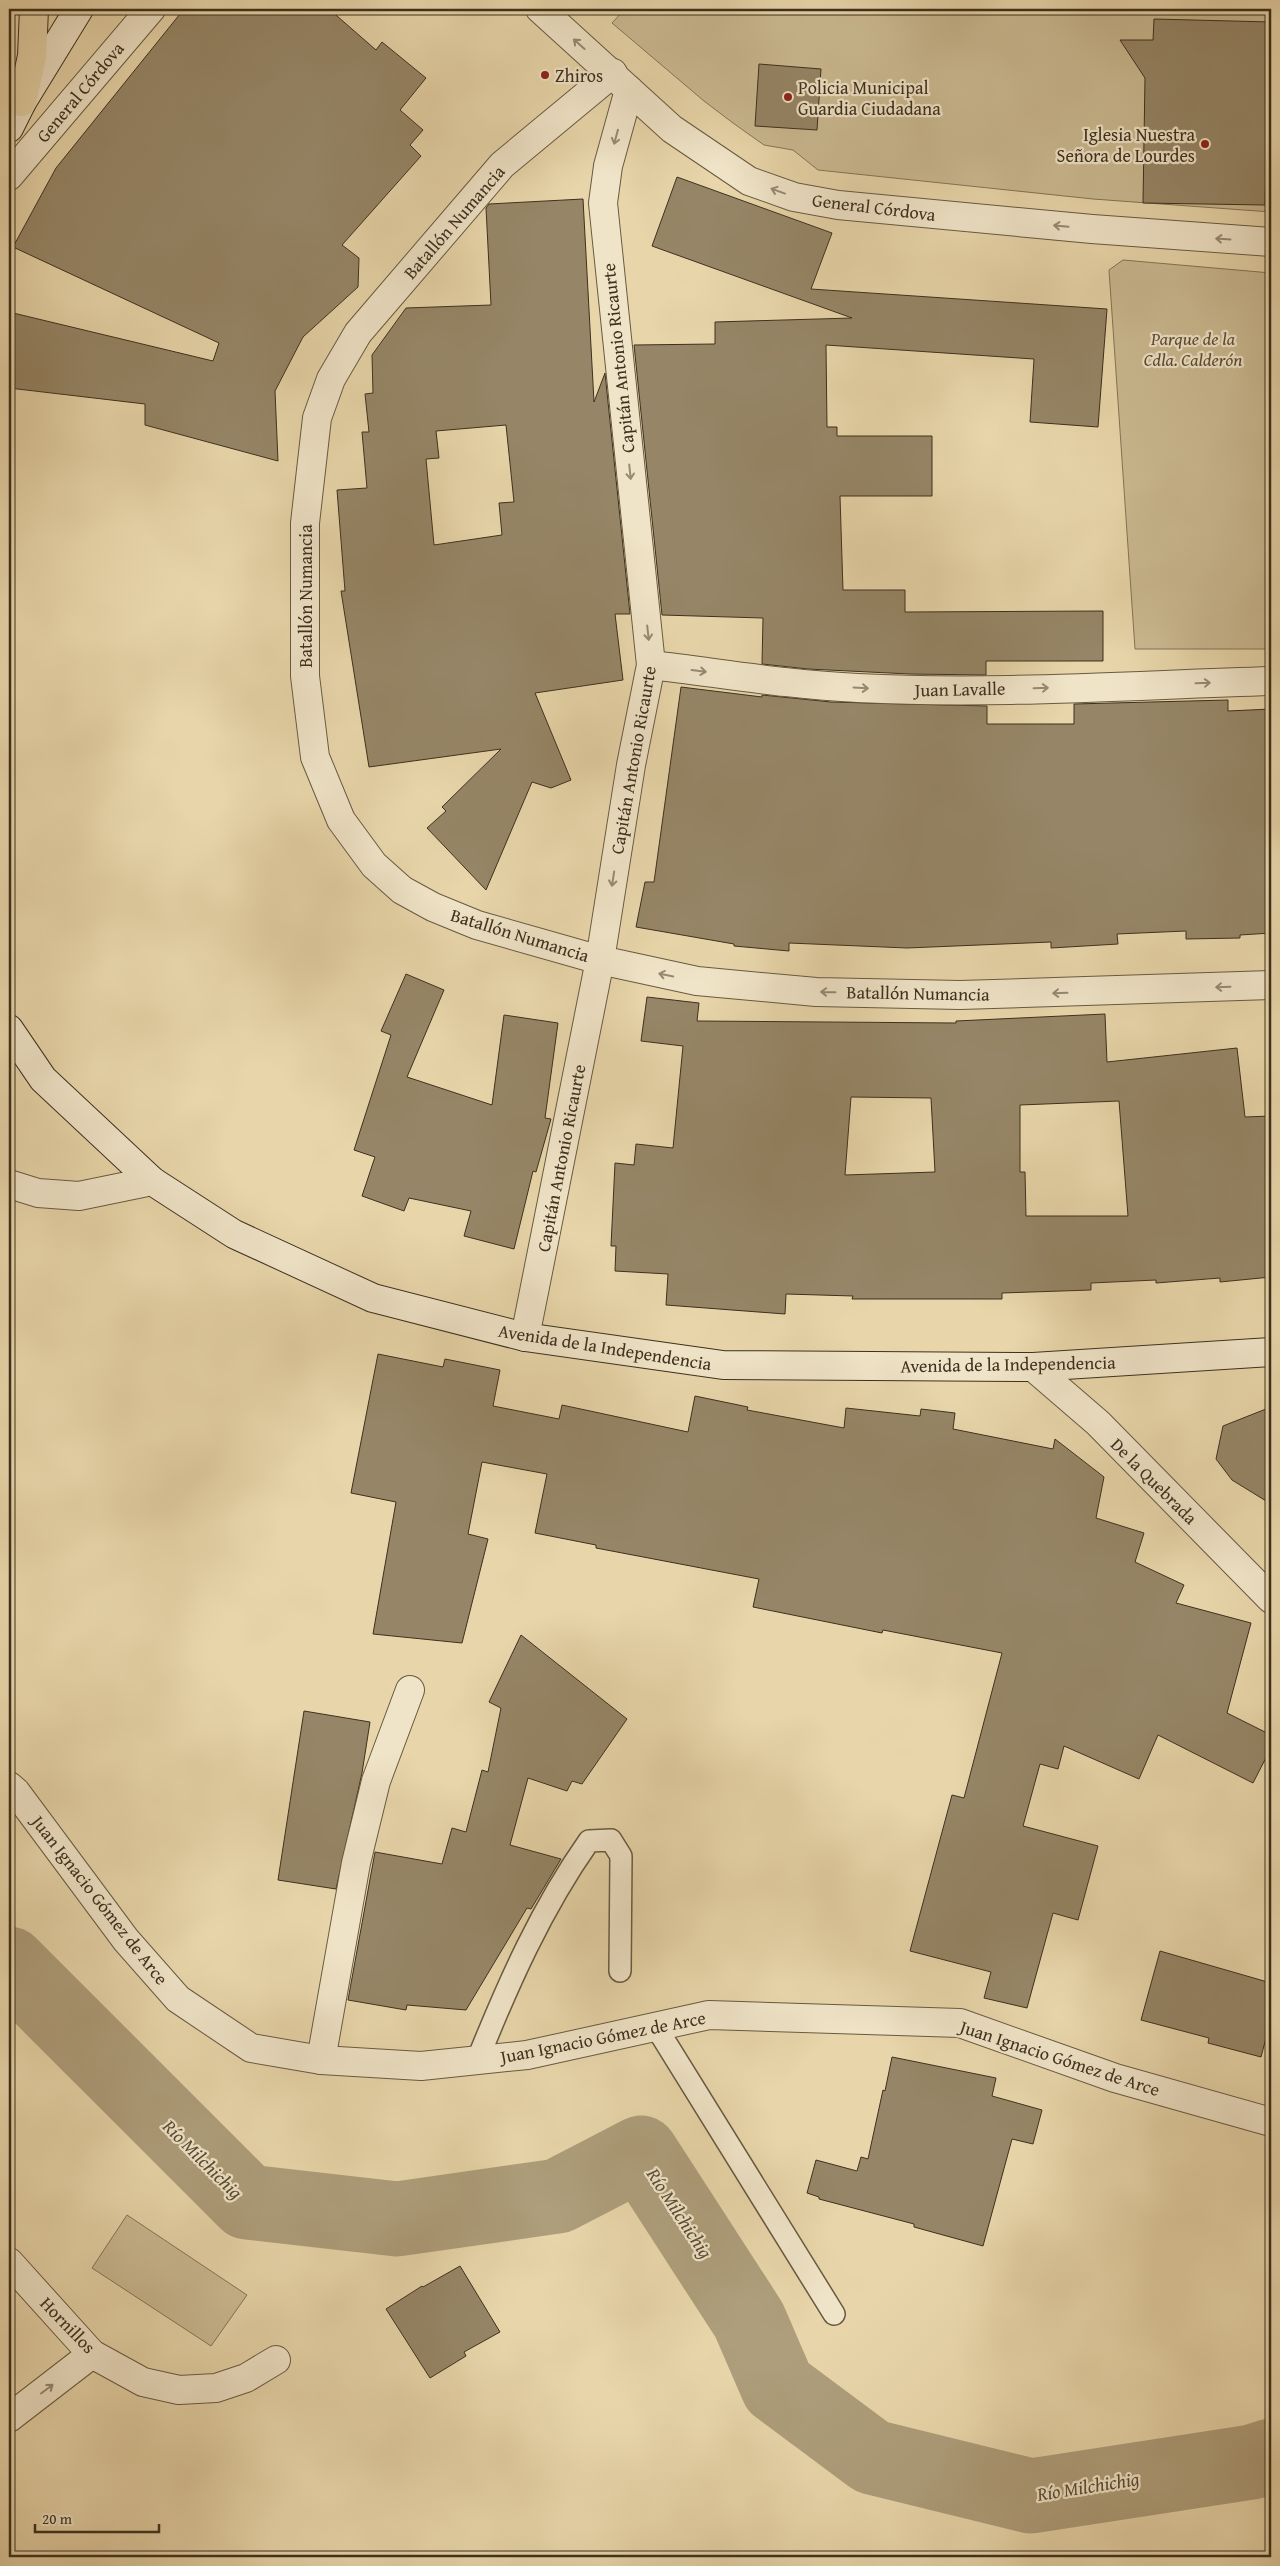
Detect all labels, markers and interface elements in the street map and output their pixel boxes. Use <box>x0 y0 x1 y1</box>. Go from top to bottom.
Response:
street label: General Córdova <box>30 35 131 148</box>
one-way arrow <box>573 38 586 49</box>
place label: Zhiros <box>555 62 603 89</box>
marker: Zhiros <box>539 69 551 81</box>
place label: Policia Municipal Guardia Ciudadana <box>798 74 941 122</box>
marker: Policia Municipal Guardia Ciudadana <box>782 91 794 103</box>
place label: Iglesia Nuestra Señora de Lourdes <box>1057 121 1195 169</box>
one-way arrow <box>611 128 620 144</box>
marker: Iglesia Nuestra Señora de Lourdes <box>1199 138 1211 150</box>
street label: Batallón Numancia <box>397 159 512 285</box>
one-way arrow <box>771 186 787 195</box>
street label: General Córdova <box>811 186 938 228</box>
one-way arrow <box>1053 222 1069 231</box>
one-way arrow <box>1215 234 1231 243</box>
street label: Capitán Antonio Ricaurte <box>595 262 641 454</box>
park label: Parque de la Cdla. Calderón <box>1144 325 1242 373</box>
one-way arrow <box>625 463 635 479</box>
street label: Batallón Numancia <box>292 524 319 668</box>
one-way arrow <box>643 625 653 641</box>
street label: Capitán Antonio Ricaurte <box>603 664 663 856</box>
one-way arrow <box>691 666 707 676</box>
street label: Juan Lavalle <box>912 675 1006 703</box>
one-way arrow <box>1194 678 1211 688</box>
one-way arrow <box>1033 683 1049 692</box>
one-way arrow <box>853 684 869 693</box>
one-way arrow <box>607 871 617 887</box>
street label: Batallón Numancia <box>448 901 593 969</box>
one-way arrow <box>659 969 675 979</box>
street label: Batallón Numancia <box>846 978 990 1008</box>
one-way arrow <box>1215 982 1231 991</box>
one-way arrow <box>820 987 836 997</box>
one-way arrow <box>1052 988 1068 997</box>
street label: Capitán Antonio Ricaurte <box>530 1062 592 1254</box>
street label: Avenida de la Independencia <box>496 1317 714 1377</box>
street label: Avenida de la Independencia <box>900 1349 1116 1379</box>
street label: De la Quebrada <box>1104 1431 1204 1531</box>
street label: Juan Ignacio Gómez de Arce <box>24 1808 175 1990</box>
street label: Juan Ignacio Gómez de Arce <box>496 2004 708 2071</box>
street label: Juan Ignacio Gómez de Arce <box>955 2012 1163 2103</box>
water label: Río Milchichig <box>156 2112 250 2206</box>
water label: Río Milchichig <box>640 2161 720 2264</box>
street label: Hornillos <box>34 2290 102 2360</box>
one-way arrow <box>41 2383 54 2394</box>
water label: Río Milchichig <box>1034 2464 1142 2508</box>
scale bar <box>35 2501 159 2533</box>
text: 20 m <box>42 2508 73 2529</box>

